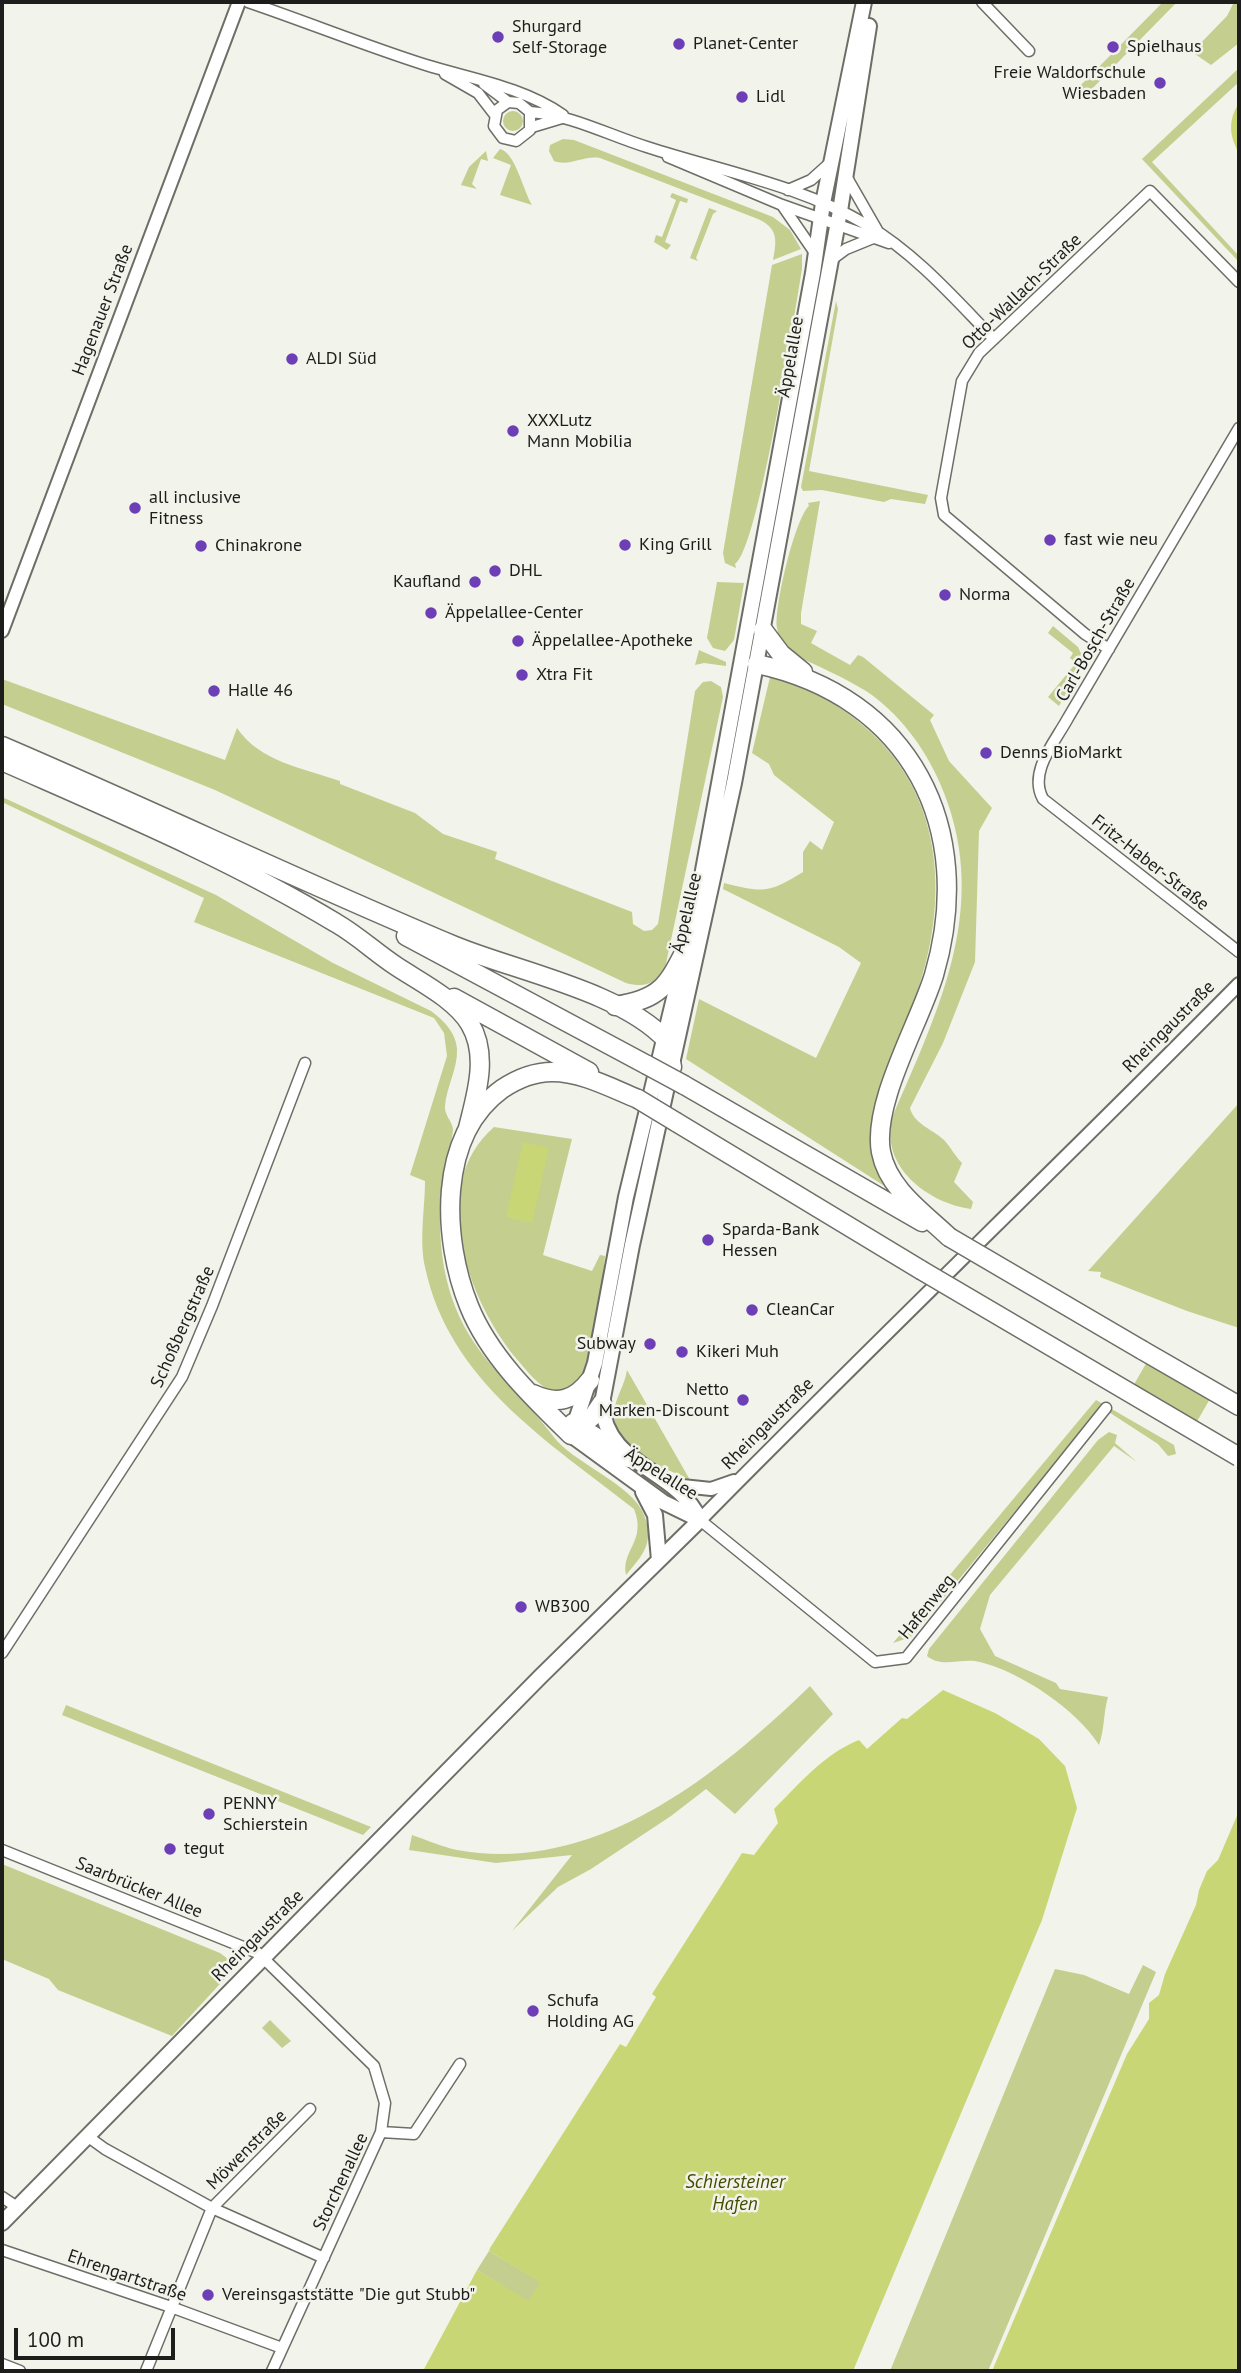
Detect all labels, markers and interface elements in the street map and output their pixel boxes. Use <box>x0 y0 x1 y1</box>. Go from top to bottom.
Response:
place label: Shurgard Self-Storage <box>512 16 607 58</box>
marker: Shurgard Self-Storage <box>490 29 506 45</box>
place label: Planet-Center <box>693 33 798 55</box>
marker: Planet-Center <box>671 36 687 52</box>
place label: Spielhaus <box>1127 36 1202 58</box>
marker: Spielhaus <box>1105 39 1121 55</box>
place label: Freie Waldorfschule Wiesbaden <box>993 62 1146 104</box>
marker: Freie Waldorfschule Wiesbaden <box>1152 75 1168 91</box>
place label: Lidl <box>756 86 785 108</box>
marker: Lidl <box>734 89 750 105</box>
street label: Otto-Wallach-Straße <box>958 229 1086 355</box>
street label: Hagenauer Straße <box>68 241 138 379</box>
street label: Äppelallee <box>773 315 809 399</box>
place label: ALDI Süd <box>306 348 377 370</box>
marker: ALDI Süd <box>284 351 300 367</box>
place label: XXXLutz Mann Mobilia <box>527 410 632 452</box>
marker: XXXLutz Mann Mobilia <box>505 423 521 439</box>
place label: all inclusive Fitness <box>149 487 241 530</box>
marker: all inclusive Fitness <box>127 500 143 516</box>
place label: fast wie neu <box>1064 529 1158 551</box>
marker: fast wie neu <box>1042 532 1058 548</box>
place label: King Grill <box>639 534 712 556</box>
place label: Chinakrone <box>215 535 302 557</box>
marker: King Grill <box>617 537 633 553</box>
marker: Chinakrone <box>193 538 209 554</box>
place label: DHL <box>509 560 542 582</box>
marker: DHL <box>487 563 503 579</box>
place label: Kaufland <box>393 571 461 593</box>
marker: Kaufland <box>467 574 483 590</box>
street label: Carl-Bosch-Straße <box>1052 574 1140 706</box>
place label: Norma <box>959 584 1010 606</box>
marker: Norma <box>937 587 953 603</box>
place label: Äppelallee-Center <box>445 602 583 624</box>
marker: Äppelallee-Center <box>423 605 439 621</box>
place label: Äppelallee-Apotheke <box>532 630 693 652</box>
marker: Äppelallee-Apotheke <box>510 633 526 649</box>
place label: Xtra Fit <box>536 664 593 686</box>
marker: Xtra Fit <box>514 667 530 683</box>
place label: Halle 46 <box>228 680 293 702</box>
marker: Halle 46 <box>206 683 222 699</box>
place label: Denns BioMarkt <box>1000 742 1122 764</box>
marker: Denns BioMarkt <box>978 745 994 761</box>
street label: Fritz-Haber-Straße <box>1087 810 1213 916</box>
street label: Äppelallee <box>667 871 707 955</box>
street label: Rheingaustraße <box>1119 977 1219 1077</box>
place label: Sparda-Bank Hessen <box>722 1219 819 1262</box>
marker: Sparda-Bank Hessen <box>700 1232 716 1248</box>
street label: Schoßbergstraße <box>146 1263 220 1391</box>
place label: CleanCar <box>766 1299 834 1321</box>
marker: CleanCar <box>744 1302 760 1318</box>
place label: Subway <box>577 1333 636 1355</box>
marker: Subway <box>642 1336 658 1352</box>
place label: Kikeri Muh <box>696 1341 779 1363</box>
marker: Kikeri Muh <box>674 1344 690 1360</box>
street label: Rheingaustraße <box>718 1374 818 1474</box>
place label: Netto Marken-Discount <box>599 1379 729 1422</box>
marker: Netto Marken-Discount <box>735 1392 751 1408</box>
street label: Äppelallee <box>621 1443 701 1505</box>
street label: Hafenweg <box>894 1570 960 1644</box>
place label: WB300 <box>535 1596 590 1618</box>
marker: WB300 <box>513 1599 529 1615</box>
place label: PENNY Schierstein <box>223 1793 308 1836</box>
marker: PENNY Schierstein <box>201 1806 217 1822</box>
place label: tegut <box>184 1838 224 1860</box>
marker: tegut <box>162 1841 178 1857</box>
street label: Saarbrücker Allee <box>72 1853 206 1923</box>
street label: Rheingaustraße <box>208 1886 308 1986</box>
place label: Schufa Holding AG <box>547 1990 634 2032</box>
marker: Schufa Holding AG <box>525 2003 541 2019</box>
street label: Möwenstraße <box>203 2106 291 2194</box>
street label: Storchenallee <box>309 2130 373 2234</box>
water label: Schiersteiner Hafen <box>685 2172 785 2216</box>
street label: Ehrengartstraße <box>65 2246 189 2306</box>
place label: Vereinsgaststätte "Die gut Stubb" <box>222 2284 475 2306</box>
marker: Vereinsgaststätte "Die gut Stubb" <box>200 2287 216 2303</box>
scale bar <box>18 2314 178 2358</box>
text: 100 m <box>27 2326 84 2353</box>

